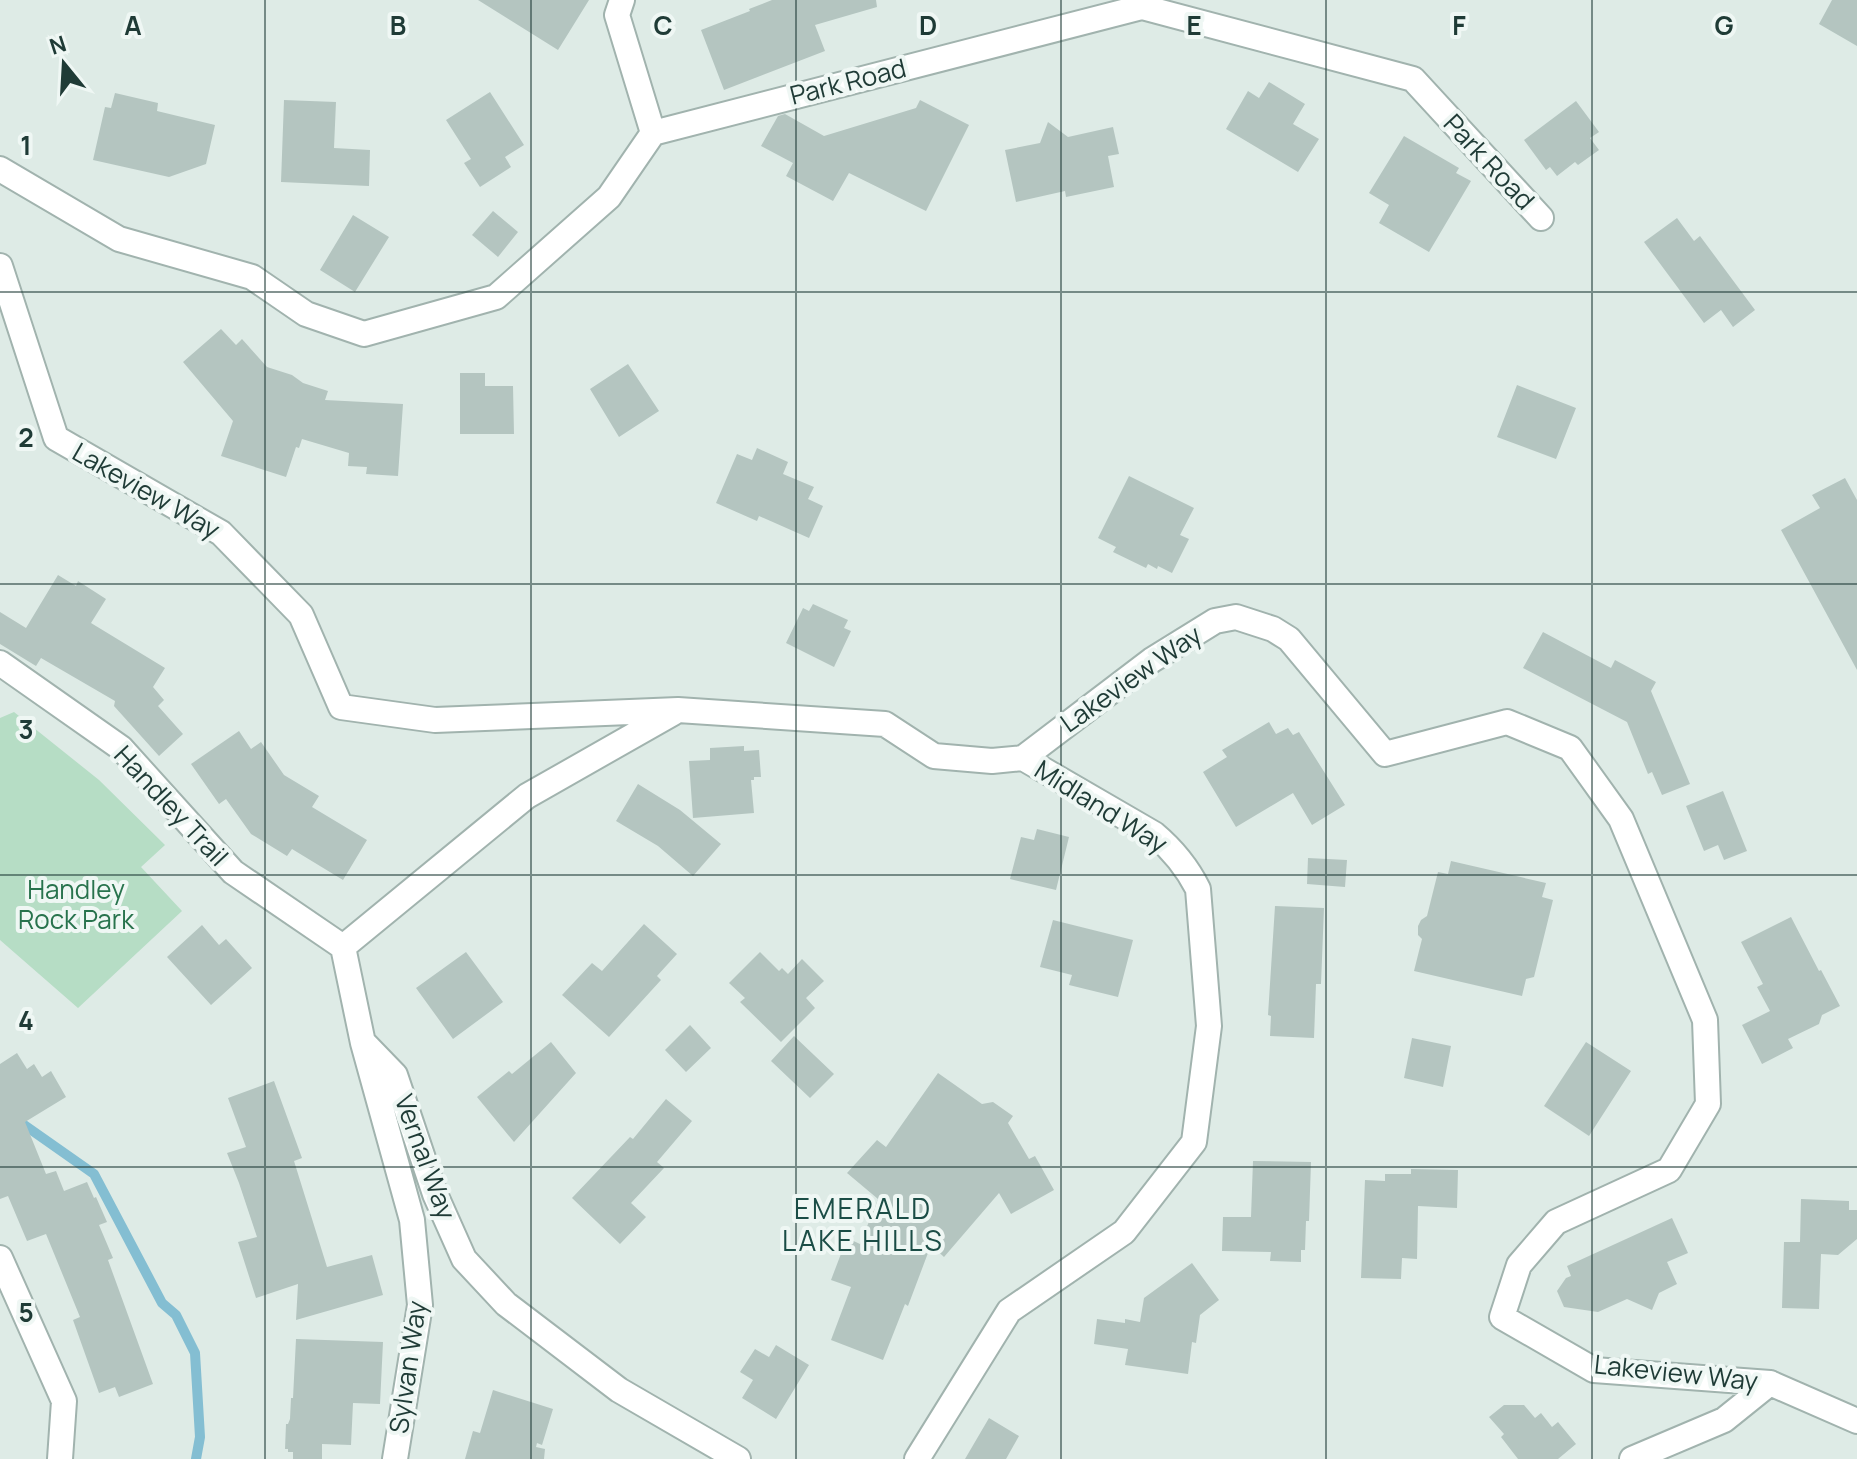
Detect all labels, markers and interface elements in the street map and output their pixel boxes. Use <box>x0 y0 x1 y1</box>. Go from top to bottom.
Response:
text: A <box>124 7 142 43</box>
text: B <box>390 7 406 43</box>
text: C <box>653 7 673 43</box>
text: D <box>919 7 937 43</box>
text: E <box>1186 7 1202 43</box>
text: F <box>1452 7 1466 43</box>
text: G <box>1714 7 1734 43</box>
north arrow <box>24 24 104 104</box>
text: N <box>46 28 70 62</box>
street label: Park Road <box>786 49 910 113</box>
street label: Park Road <box>1436 106 1543 217</box>
text: 1 <box>20 127 32 163</box>
text: 2 <box>18 419 34 455</box>
street label: Lakeview Way <box>66 433 227 547</box>
street label: Lakeview Way <box>1053 616 1208 740</box>
text: 3 <box>18 711 34 747</box>
street label: Handley Trail <box>107 737 237 873</box>
street label: Midland Way <box>1028 751 1175 861</box>
park label: Handley Rock Park <box>18 871 135 937</box>
text: 4 <box>18 1002 34 1038</box>
street label: Vernal Way <box>387 1089 465 1224</box>
district label: EMERALD LAKE HILLS <box>782 1189 944 1259</box>
text: 5 <box>18 1294 34 1330</box>
street label: Sylvan Way <box>380 1298 434 1436</box>
street label: Lakeview Way <box>1592 1345 1760 1399</box>

